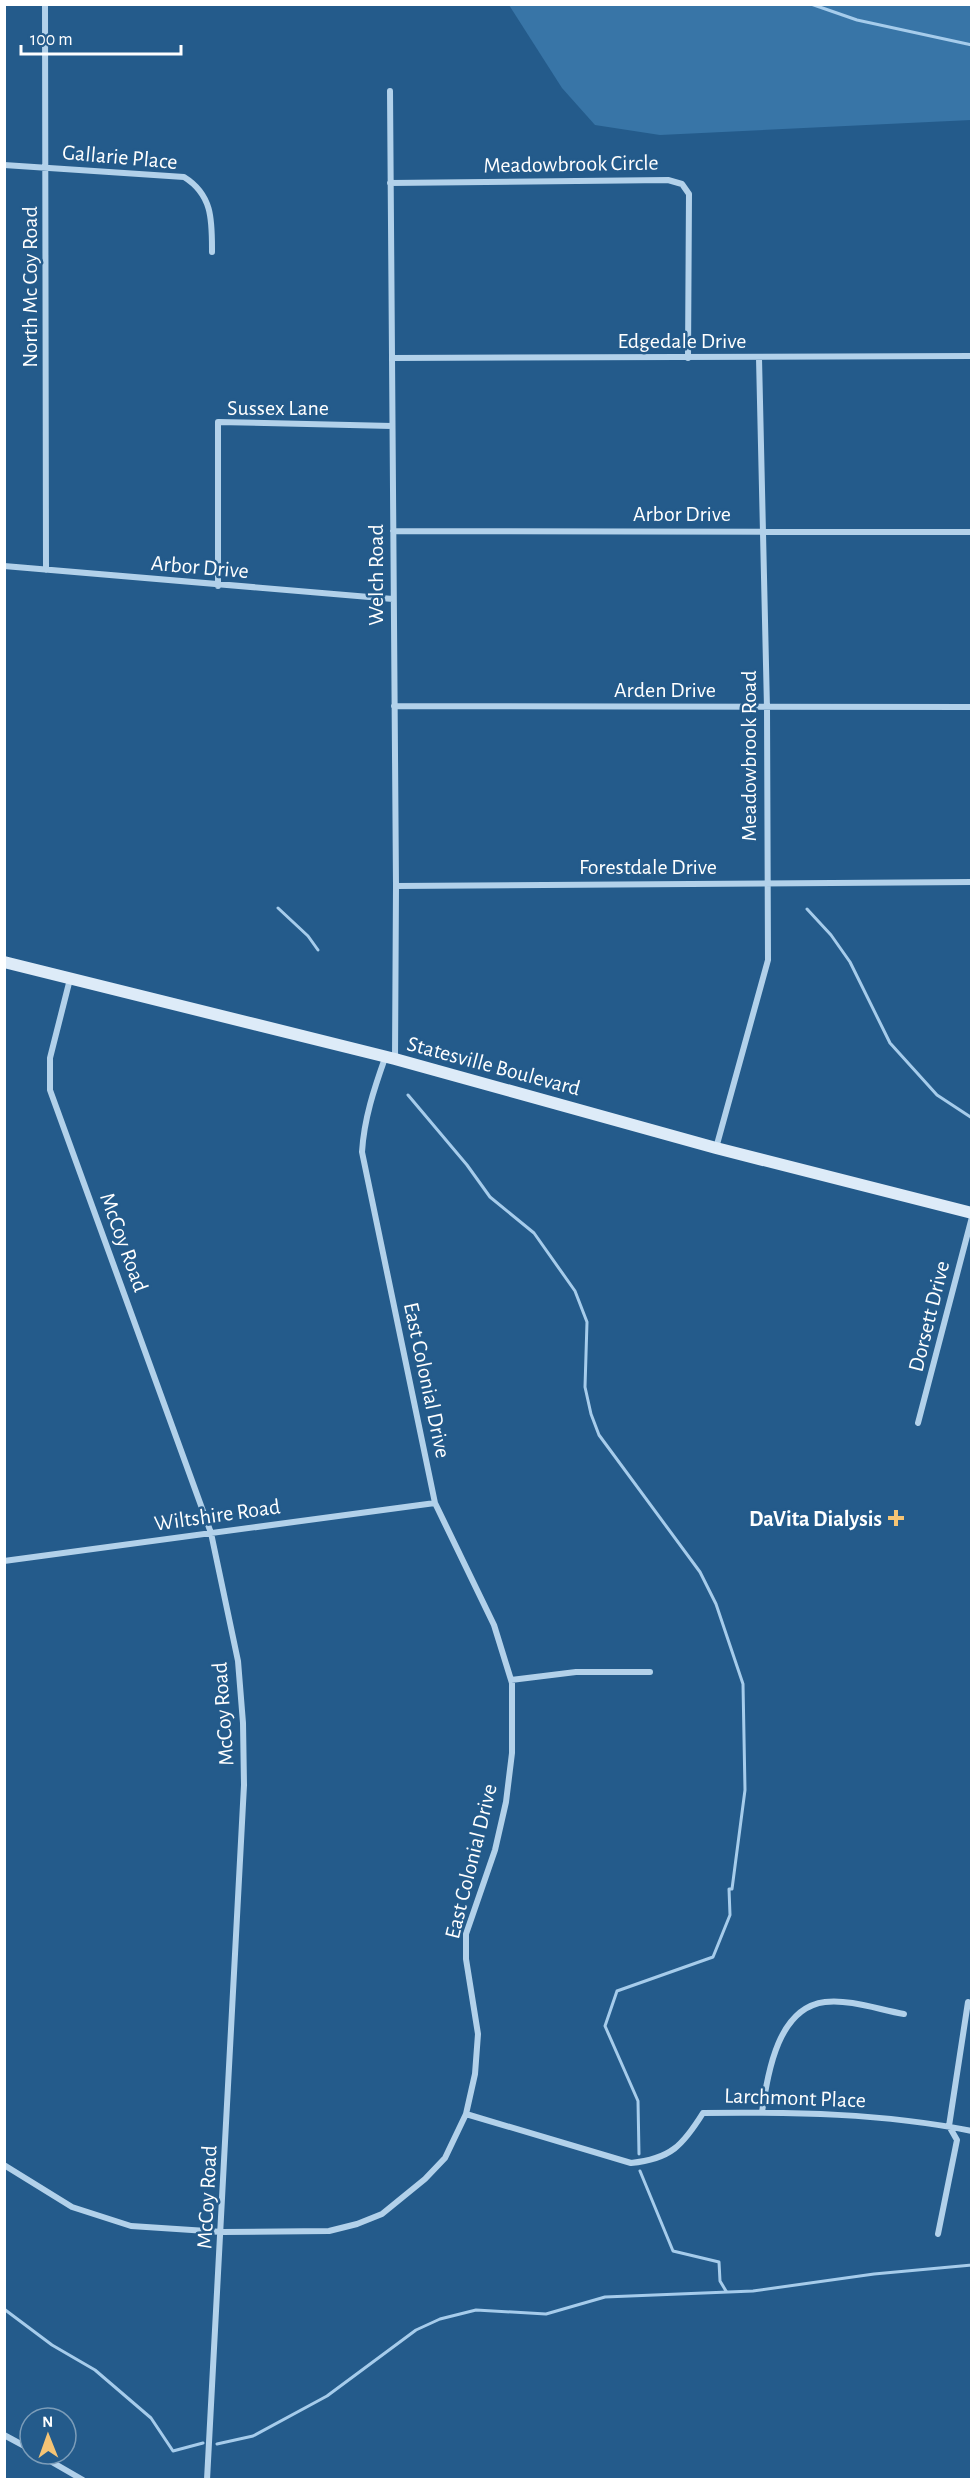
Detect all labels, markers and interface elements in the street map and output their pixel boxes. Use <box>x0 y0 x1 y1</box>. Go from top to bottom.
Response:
scale bar <box>21 18 182 56</box>
text: 100 m <box>30 31 73 49</box>
street label: Gallarie Place <box>61 141 179 173</box>
street label: Meadowbrook Circle <box>483 151 659 177</box>
street label: North Mc Coy Road <box>19 206 41 368</box>
street label: Edgedale Drive <box>618 330 746 352</box>
street label: Sussex Lane <box>227 397 329 419</box>
street label: Arbor Drive <box>633 503 731 525</box>
street label: Welch Road <box>365 524 387 626</box>
street label: Arbor Drive <box>150 552 250 582</box>
street label: Meadowbrook Road <box>738 670 760 842</box>
street label: Arden Drive <box>614 679 716 701</box>
street label: Forestdale Drive <box>579 856 717 878</box>
street label: Statesville Boulevard <box>405 1032 583 1100</box>
street label: McCoy Road <box>96 1190 152 1295</box>
street label: Dorsett Drive <box>905 1258 953 1374</box>
street label: East Colonial Drive <box>400 1300 454 1460</box>
street label: Wiltshire Road <box>153 1495 282 1535</box>
place label: DaVita Dialysis <box>749 1508 882 1531</box>
marker: DaVita Dialysis <box>887 1509 905 1527</box>
street label: McCoy Road <box>208 1661 238 1766</box>
street label: East Colonial Drive <box>441 1782 501 1941</box>
street label: Larchmont Place <box>724 2085 866 2111</box>
street label: McCoy Road <box>193 2145 221 2249</box>
north arrow <box>18 2406 78 2466</box>
text: N <box>42 2414 53 2430</box>

